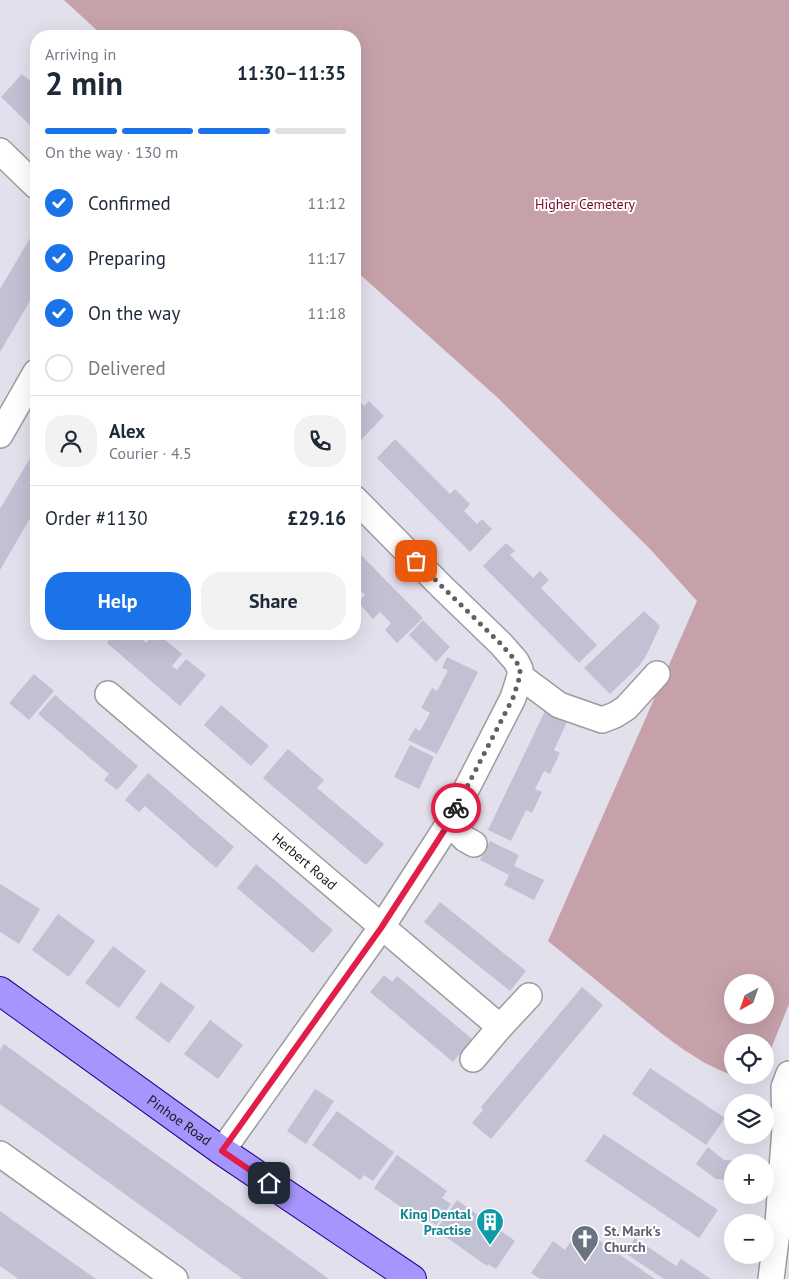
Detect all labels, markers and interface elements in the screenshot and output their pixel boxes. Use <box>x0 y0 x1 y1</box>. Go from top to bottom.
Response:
text: Arriving in <box>45 44 116 64</box>
text: 11:30–11:35 <box>237 61 346 85</box>
text: 2 min <box>45 62 123 104</box>
text: On the way · 130 m <box>45 142 178 162</box>
icon: check <box>45 189 73 217</box>
text: Confirmed <box>88 191 171 215</box>
text: 11:12 <box>308 193 346 213</box>
park label: Higher Cemetery <box>535 195 635 213</box>
icon: check <box>45 244 73 272</box>
text: Preparing <box>88 246 166 270</box>
text: 11:17 <box>308 248 346 268</box>
icon: check <box>45 299 73 327</box>
text: On the way <box>88 301 180 325</box>
text: 11:18 <box>308 303 346 323</box>
text: Delivered <box>88 356 166 380</box>
button: person <box>45 415 97 467</box>
button: phone <box>294 415 346 467</box>
text: Alex <box>109 419 145 443</box>
text: Courier · 4.5 <box>109 443 192 463</box>
text: Order #1130 <box>45 506 148 530</box>
text: £29.16 <box>287 506 346 530</box>
pin <box>395 540 437 582</box>
icon: bag <box>402 547 430 575</box>
button: Help <box>45 572 191 630</box>
button: Share <box>201 572 346 630</box>
courier <box>431 783 481 833</box>
icon: bike <box>442 794 470 822</box>
street label: Herbert Road <box>269 828 341 894</box>
north arrow <box>724 974 774 1024</box>
map controls <box>724 974 774 1264</box>
button: locate <box>724 1034 774 1084</box>
street label: Pinhoe Road <box>144 1091 215 1149</box>
button: layers <box>724 1094 774 1144</box>
button: + <box>724 1154 774 1204</box>
pin <box>248 1162 290 1204</box>
icon: home <box>255 1169 283 1197</box>
place label: King Dental Practise <box>400 1205 472 1239</box>
building icon: King Dental Practise <box>475 1207 505 1246</box>
button: − <box>724 1214 774 1264</box>
place label: St. Mark's Church <box>604 1222 661 1256</box>
church icon: St. Mark's Church <box>570 1224 600 1263</box>

